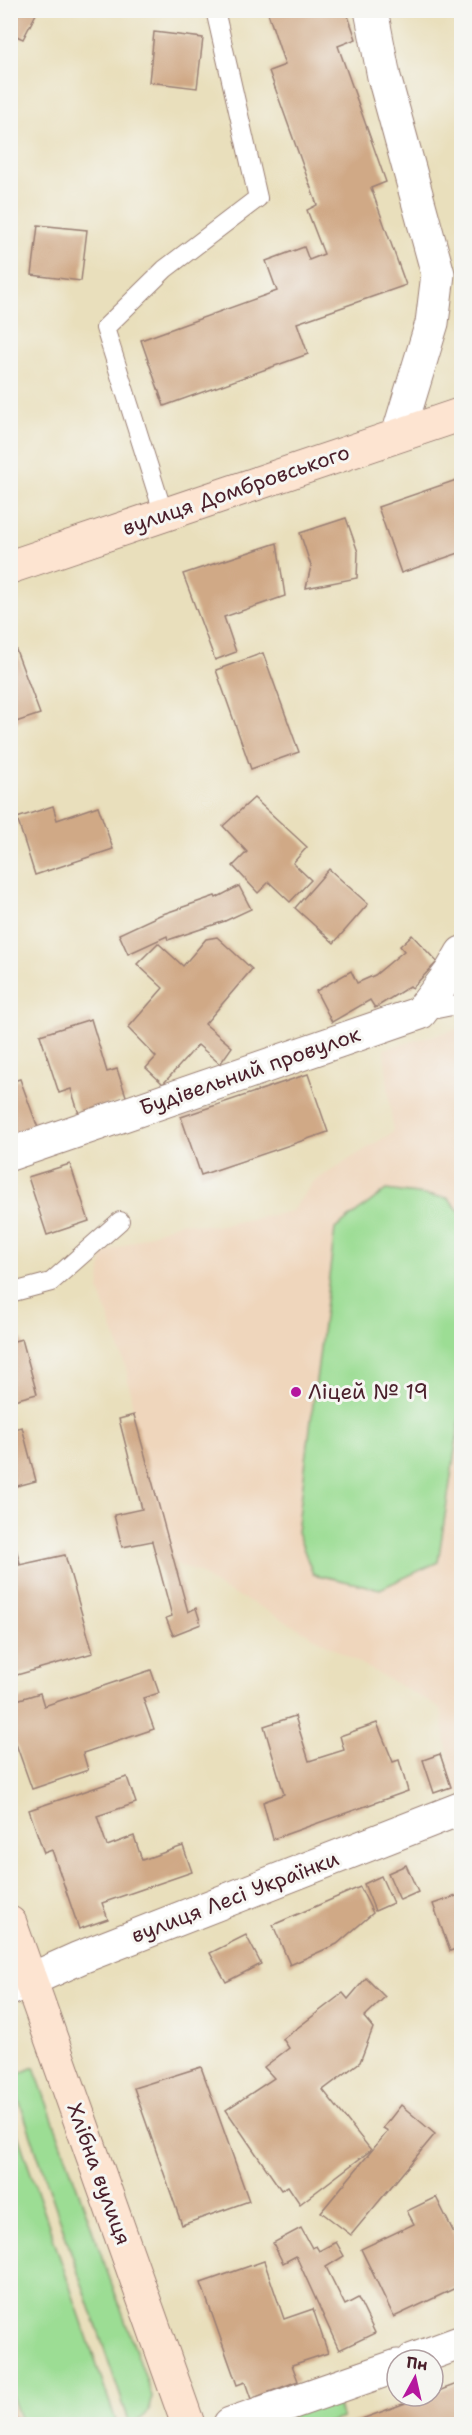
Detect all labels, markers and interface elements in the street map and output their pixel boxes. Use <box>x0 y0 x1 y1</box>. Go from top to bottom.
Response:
street label: вулиця Домбровського <box>119 438 353 542</box>
street label: Будівельний провулок <box>136 1020 364 1122</box>
place label: Ліцей № 19 <box>308 1378 428 1406</box>
marker: Ліцей № 19 <box>289 1385 303 1399</box>
street label: вулиця Лесі Українки <box>127 1844 343 1950</box>
street label: Хлібна вулиця <box>60 2099 138 2249</box>
north arrow <box>385 2348 445 2408</box>
text: Пн <box>405 2352 429 2376</box>

